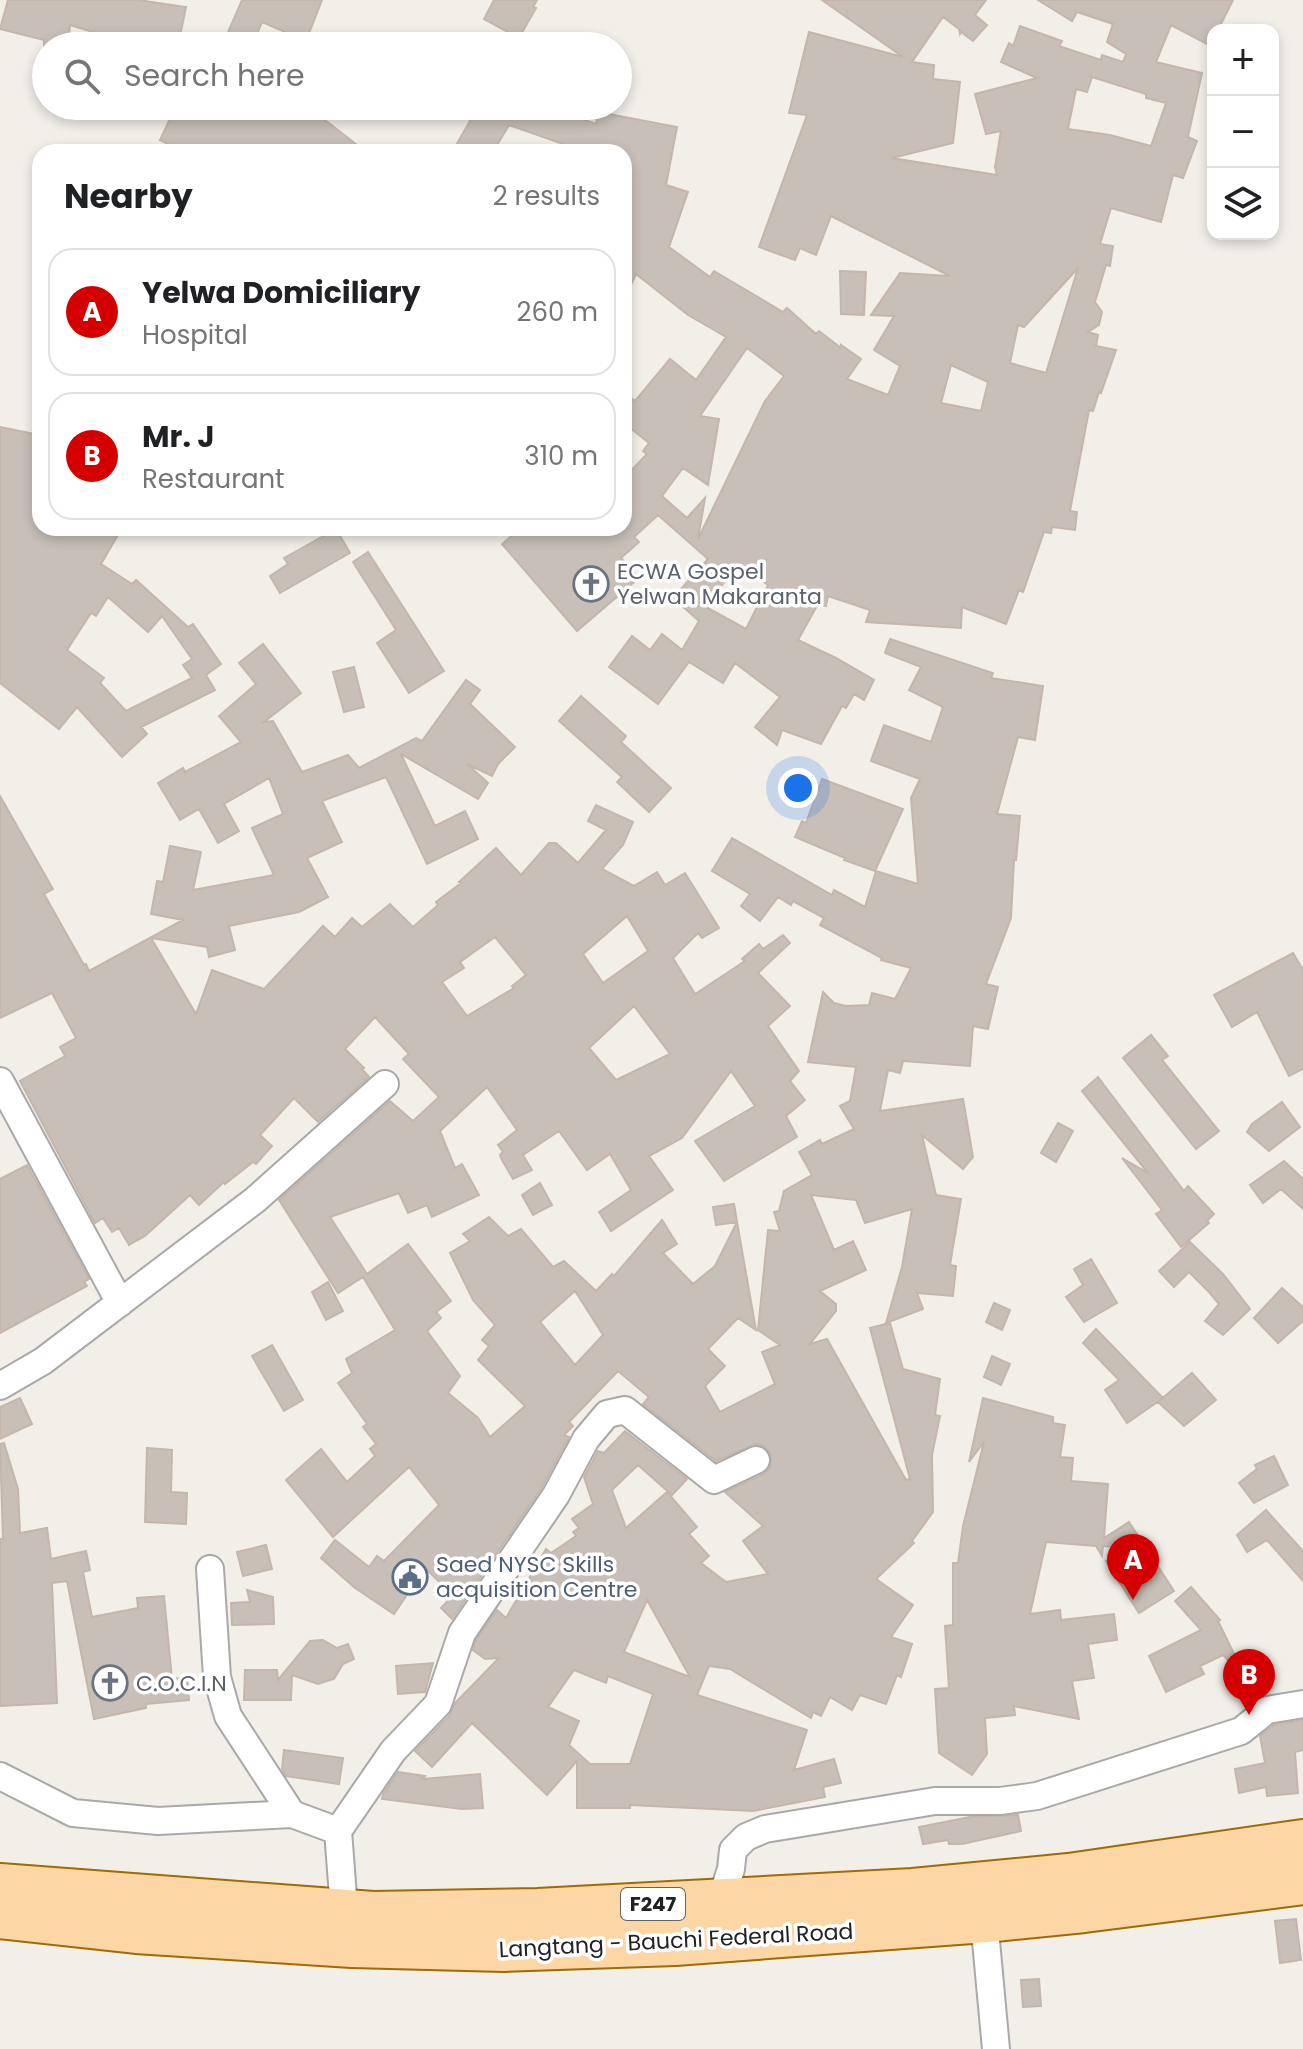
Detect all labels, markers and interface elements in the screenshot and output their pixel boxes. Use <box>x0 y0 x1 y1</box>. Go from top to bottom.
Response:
map controls <box>1207 24 1279 240</box>
button: + <box>1207 24 1279 96</box>
search box <box>32 32 632 120</box>
icon: search <box>60 54 104 98</box>
text: Search here <box>124 54 305 97</box>
button: − <box>1207 96 1279 168</box>
button: layers <box>1207 168 1279 240</box>
text: Nearby <box>64 172 193 220</box>
text: 2 results <box>493 178 600 214</box>
text: Yelwa Domiciliary <box>142 271 421 314</box>
text: A <box>82 294 102 330</box>
text: 260 m <box>516 294 598 330</box>
text: Hospital <box>142 317 248 353</box>
text: Mr. J <box>142 415 215 458</box>
text: B <box>83 438 101 474</box>
text: 310 m <box>524 438 598 474</box>
text: Restaurant <box>142 461 285 497</box>
place label: ECWA Gospel Yelwan Makaranta <box>617 556 822 612</box>
church icon: ECWA Gospel Yelwan Makaranta <box>572 565 610 603</box>
your location <box>778 768 818 808</box>
pin: A <box>1107 1534 1159 1600</box>
place label: Saed NYSC Skills acquisition Centre <box>436 1549 638 1605</box>
public building icon: Saed NYSC Skills acquisition Centre <box>391 1558 429 1596</box>
pin: B <box>1223 1649 1275 1715</box>
church icon: C.O.C.I.N <box>91 1664 129 1702</box>
place label: C.O.C.I.N <box>136 1668 227 1699</box>
road number: F247 <box>621 1888 685 1920</box>
street label: Langtang - Bauchi Federal Road <box>498 1916 854 1965</box>

